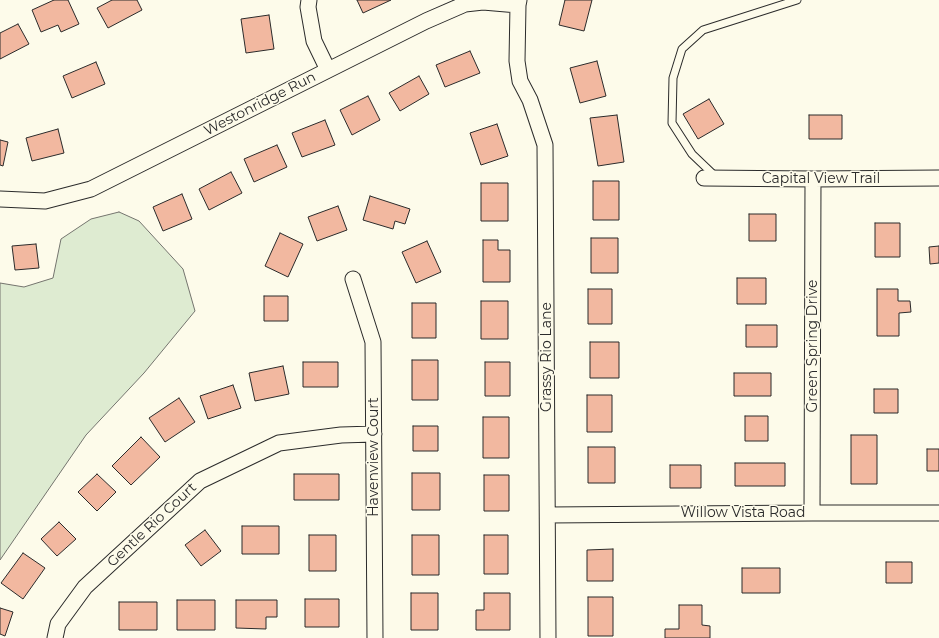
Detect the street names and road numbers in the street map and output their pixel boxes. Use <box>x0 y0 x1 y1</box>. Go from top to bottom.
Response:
street label: Westonridge Run <box>201 69 319 139</box>
street label: Capital View Trail <box>762 171 880 187</box>
street label: Green Spring Drive <box>805 279 821 413</box>
street label: Grassy Rio Lane <box>539 302 555 412</box>
street label: Havenview Court <box>366 397 382 517</box>
street label: Gentle Rio Court <box>104 479 200 571</box>
street label: Willow Vista Road <box>680 505 806 521</box>

